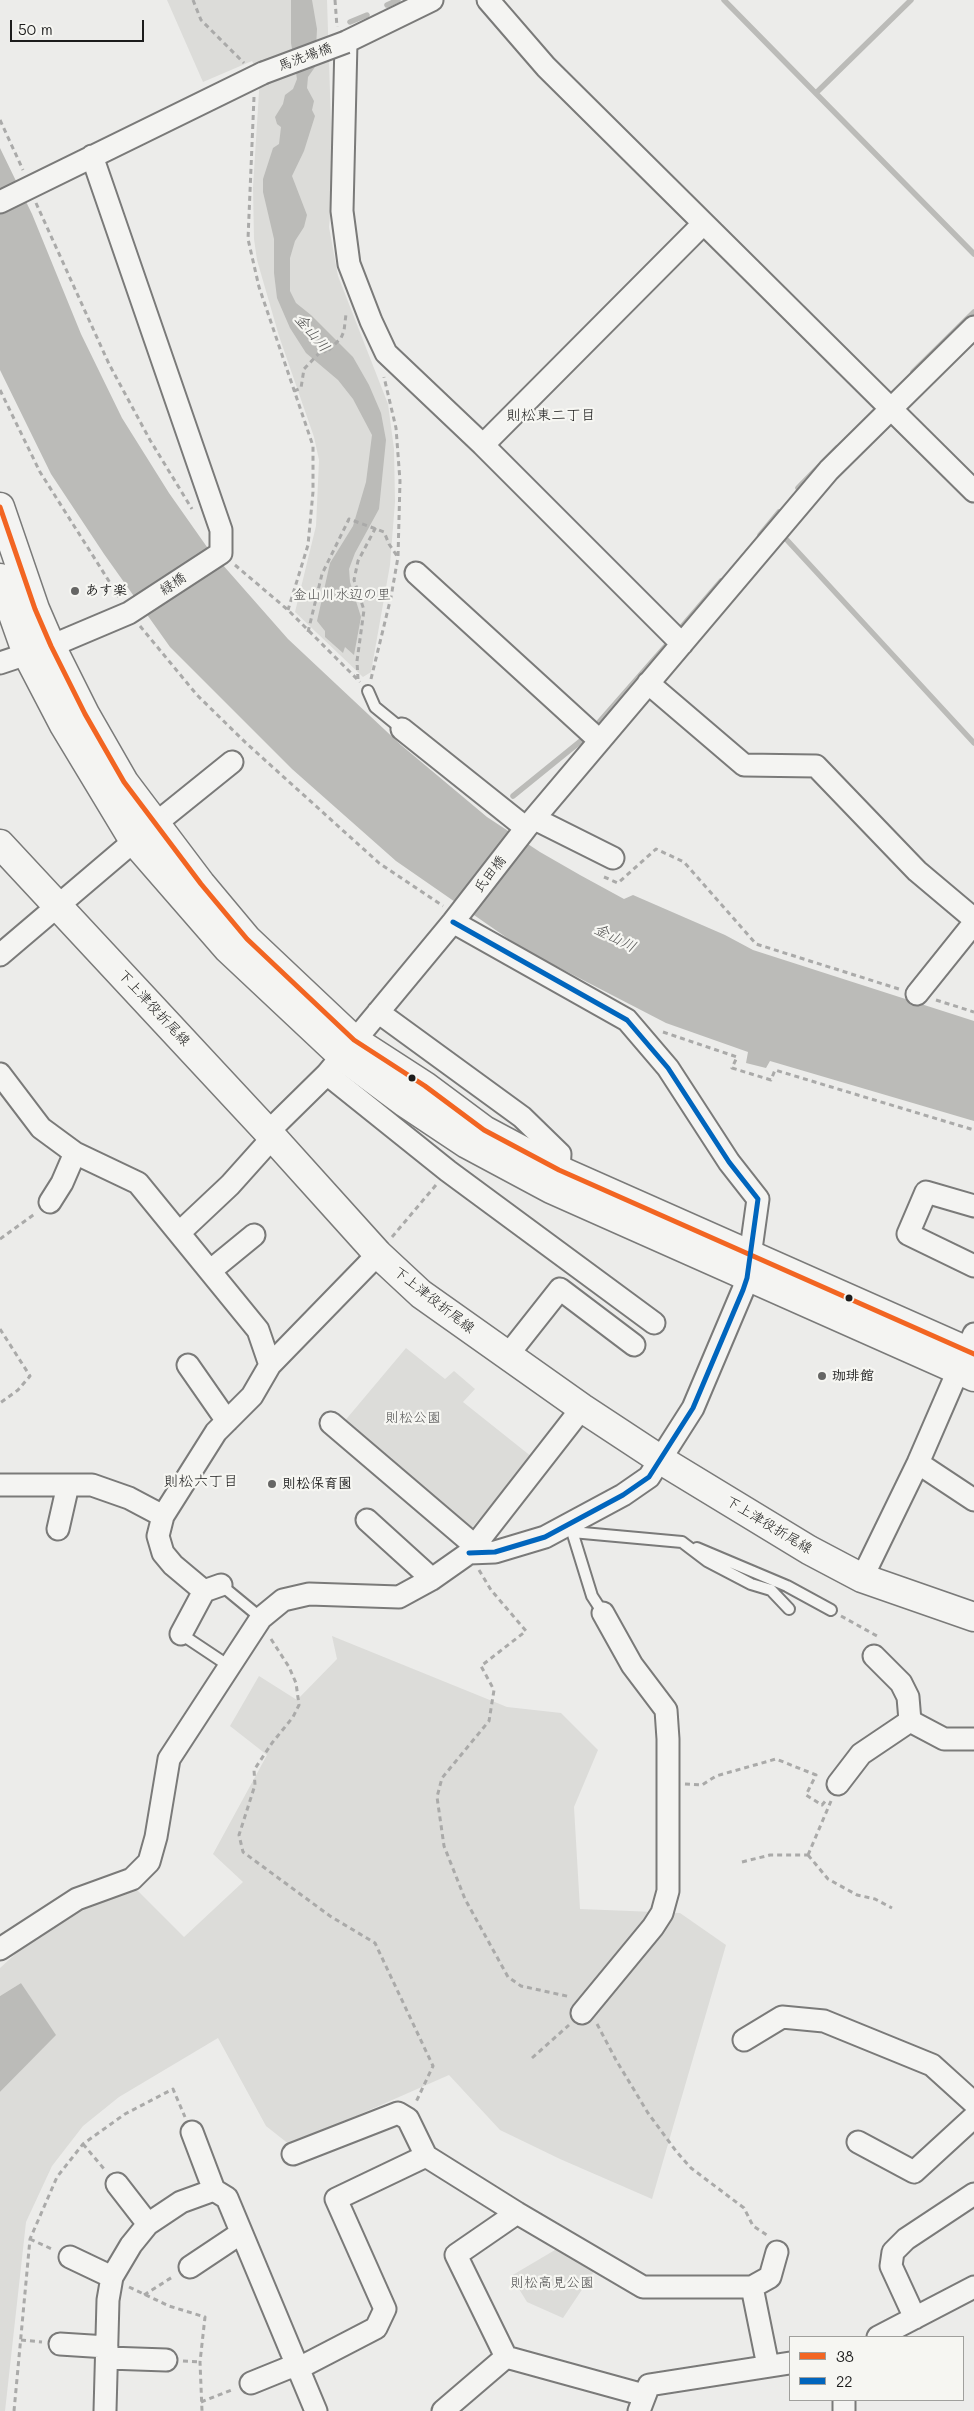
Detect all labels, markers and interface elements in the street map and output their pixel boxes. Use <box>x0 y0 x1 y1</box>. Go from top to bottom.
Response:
scale bar <box>12 10 146 42</box>
text: 50 m <box>18 19 53 39</box>
street label: 馬洗場橋 <box>276 40 334 74</box>
water label: 金山川 <box>291 310 333 356</box>
district label: 則松東二丁目 <box>506 406 596 424</box>
street label: 緑橋 <box>157 569 189 599</box>
place label: あす楽 <box>85 583 127 599</box>
marker: あす楽 <box>69 585 81 597</box>
park label: 金山川水辺の里 <box>293 587 391 603</box>
street label: 氏田橋 <box>470 852 510 896</box>
water label: 金山川 <box>591 920 639 956</box>
street label: 下上津役折尾線 <box>114 966 194 1050</box>
unlabelled marker <box>407 1073 417 1083</box>
street label: 下上津役折尾線 <box>390 1263 478 1337</box>
unlabelled marker <box>844 1293 854 1303</box>
place label: 珈琲館 <box>832 1368 874 1384</box>
marker: 珈琲館 <box>816 1370 828 1382</box>
park label: 則松公園 <box>385 1410 441 1426</box>
district label: 則松六丁目 <box>164 1472 238 1490</box>
place label: 則松保育園 <box>282 1476 352 1492</box>
marker: 則松保育園 <box>266 1478 278 1490</box>
street label: 下上津役折尾線 <box>723 1493 815 1557</box>
park label: 則松高見公園 <box>510 2275 594 2291</box>
legend <box>789 2336 964 2401</box>
text: 38 <box>836 2346 854 2366</box>
text: 22 <box>836 2371 853 2391</box>

